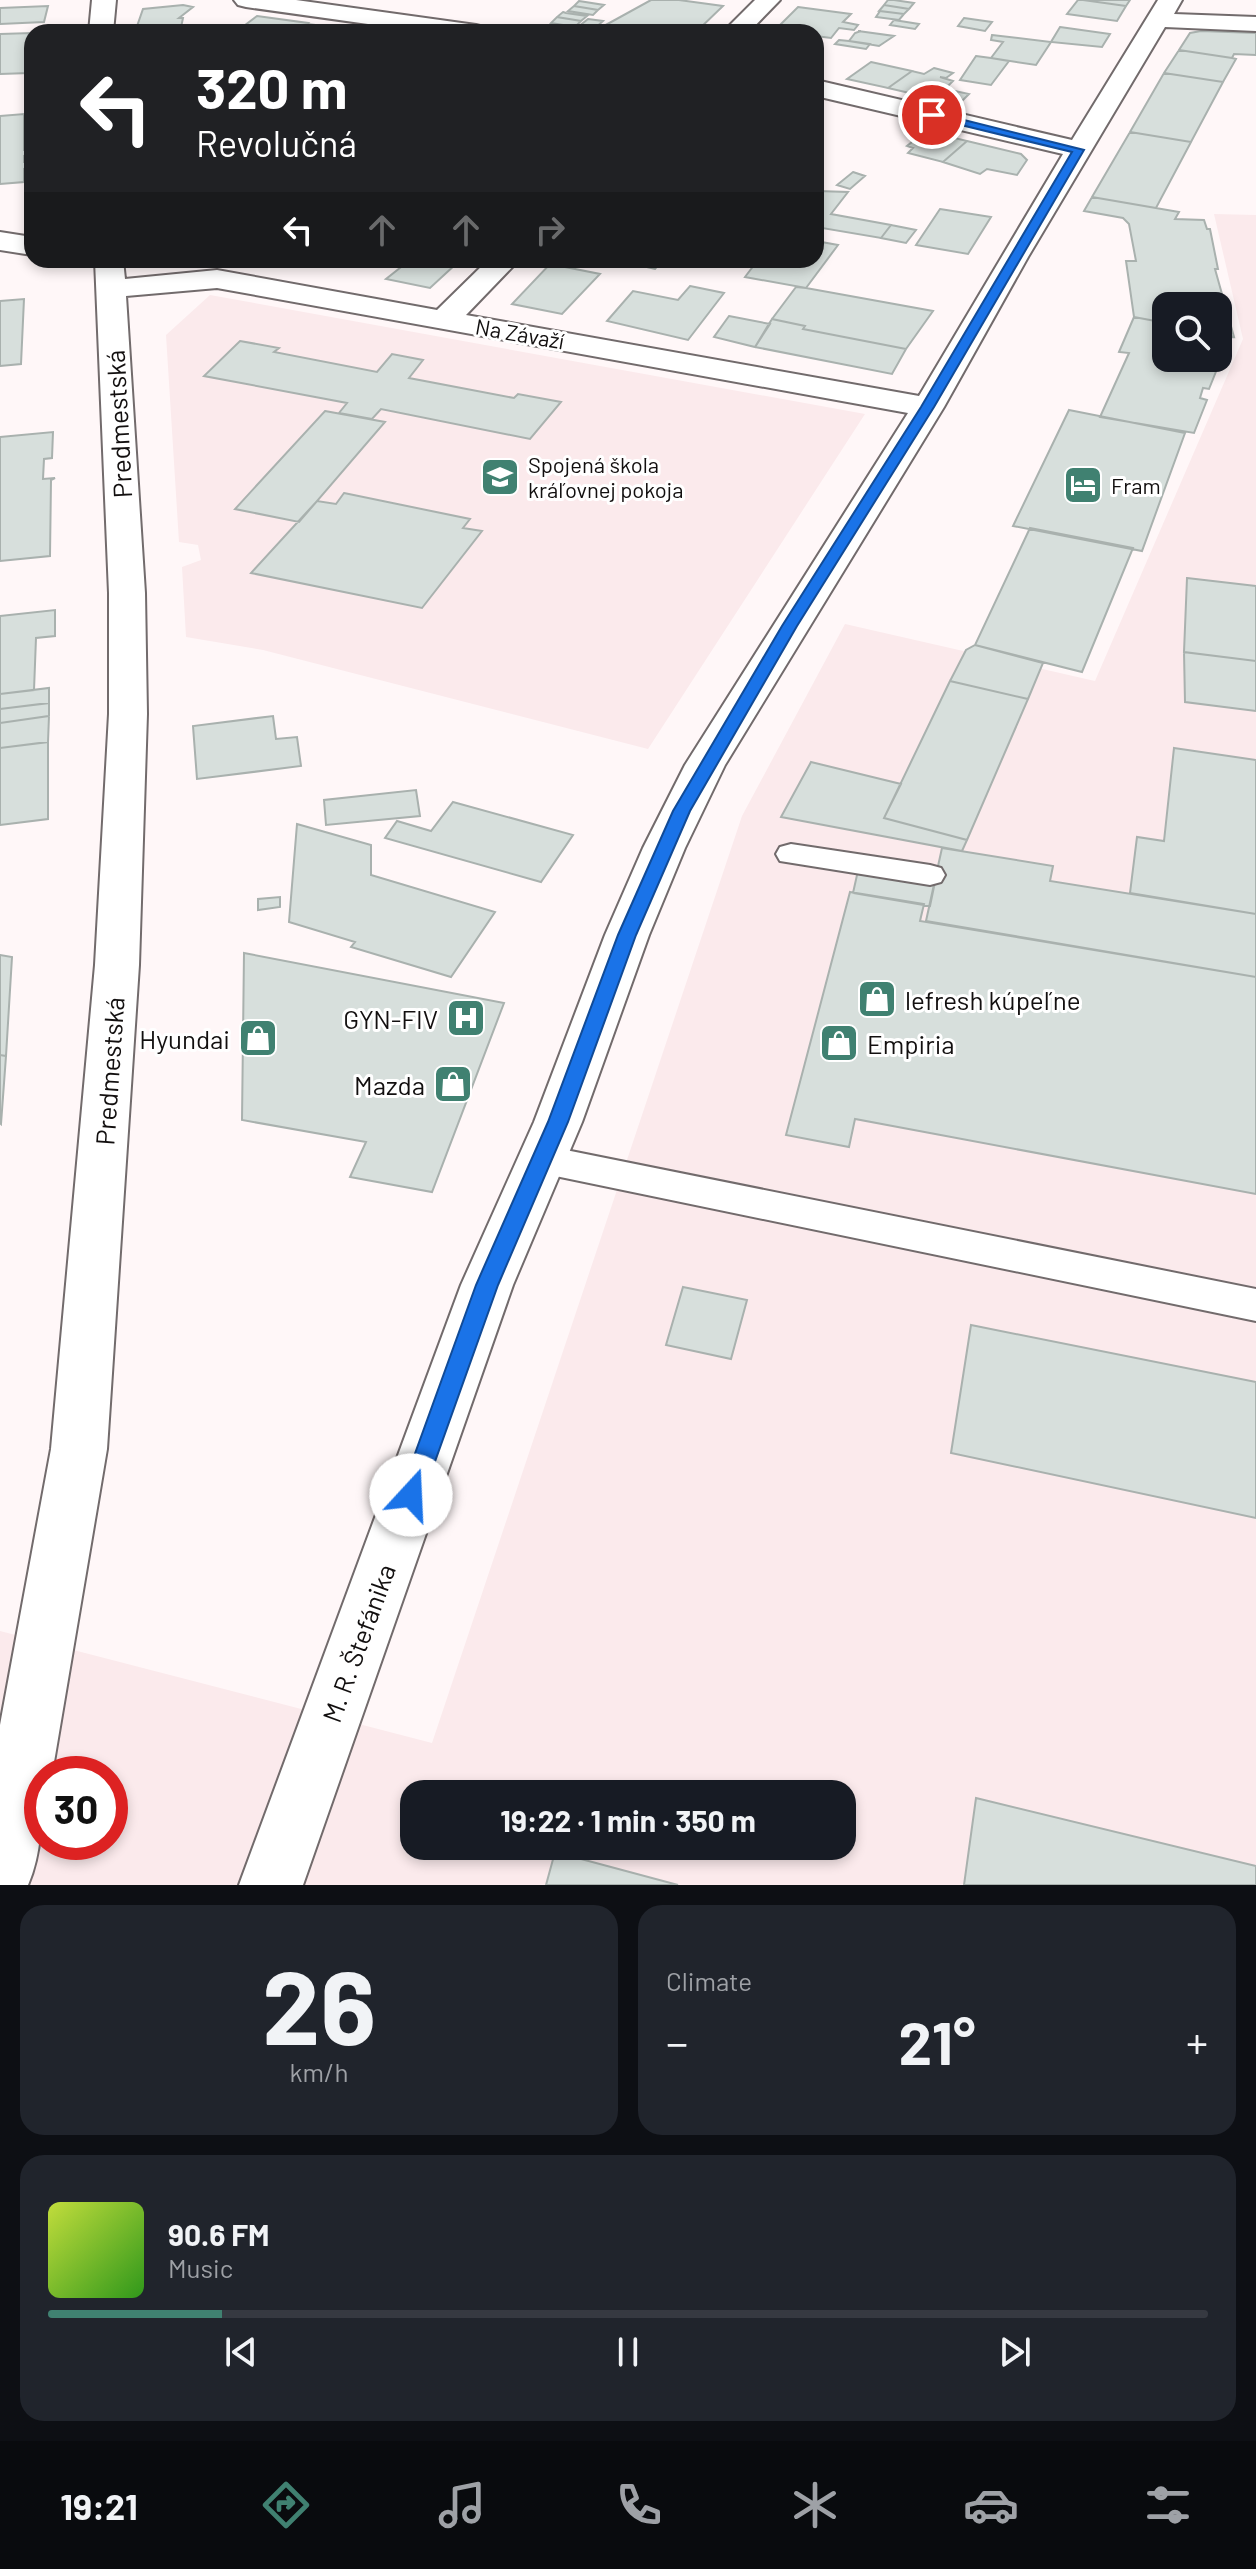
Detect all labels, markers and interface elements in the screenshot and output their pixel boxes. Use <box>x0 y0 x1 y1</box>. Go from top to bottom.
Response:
text: 320 m <box>196 53 347 120</box>
icon: left <box>64 56 168 160</box>
pin <box>898 81 966 149</box>
icon: arrive <box>910 93 954 137</box>
text: Revolučná <box>196 121 357 164</box>
icon: left <box>276 208 320 252</box>
icon: ahead <box>360 208 404 252</box>
icon: ahead <box>444 208 488 252</box>
icon: right <box>528 208 572 252</box>
map controls <box>1152 292 1232 372</box>
button: search <box>1152 292 1232 372</box>
street label: Na Závaží <box>474 312 567 354</box>
street label: Predmestská <box>99 349 137 499</box>
place label: Spojená škola kráľovnej pokoja <box>528 451 684 502</box>
school or university icon: Spojená škola kráľovnej pokoja <box>479 456 521 498</box>
hotel icon: Fram <box>1062 464 1104 506</box>
place label: Fram <box>1111 472 1161 498</box>
shop icon: lefresh kúpeľne <box>856 978 898 1020</box>
place label: lefresh kúpeľne <box>905 984 1081 1015</box>
street label: Predmestská <box>88 996 130 1146</box>
hospital icon: GYN-FIV <box>445 997 487 1039</box>
place label: GYN-FIV <box>343 1003 438 1034</box>
shop icon: Hyundai <box>237 1017 279 1059</box>
shop icon: Empiria <box>818 1022 860 1064</box>
place label: Hyundai <box>139 1023 230 1054</box>
place label: Empiria <box>867 1028 955 1059</box>
shop icon: Mazda <box>432 1063 474 1105</box>
place label: Mazda <box>354 1069 425 1100</box>
position arrow <box>369 1453 453 1537</box>
street label: M. R. Štefánika <box>315 1560 401 1726</box>
speed limit sign: 30 <box>24 1756 128 1860</box>
text: 19:22 · 1 min · 350 m <box>500 1802 756 1838</box>
text: 26 <box>262 1941 376 2066</box>
text: Climate <box>666 1965 752 1996</box>
text: 21° <box>898 2005 976 2077</box>
text: − <box>666 2015 688 2068</box>
text: + <box>1186 2015 1208 2068</box>
text: km/h <box>290 2056 348 2087</box>
text: 90.6 FM <box>168 2216 270 2252</box>
text: Music <box>168 2252 233 2283</box>
icon: previous <box>219 2330 263 2374</box>
icon: pause <box>606 2330 650 2374</box>
icon: next <box>993 2330 1037 2374</box>
icon: directions <box>258 2477 314 2533</box>
icon: music <box>434 2477 490 2533</box>
icon: phone <box>611 2477 667 2533</box>
icon: climate <box>787 2477 843 2533</box>
icon: car <box>963 2477 1019 2533</box>
icon: filters <box>1140 2477 1196 2533</box>
text: 19:21 <box>60 2484 138 2527</box>

